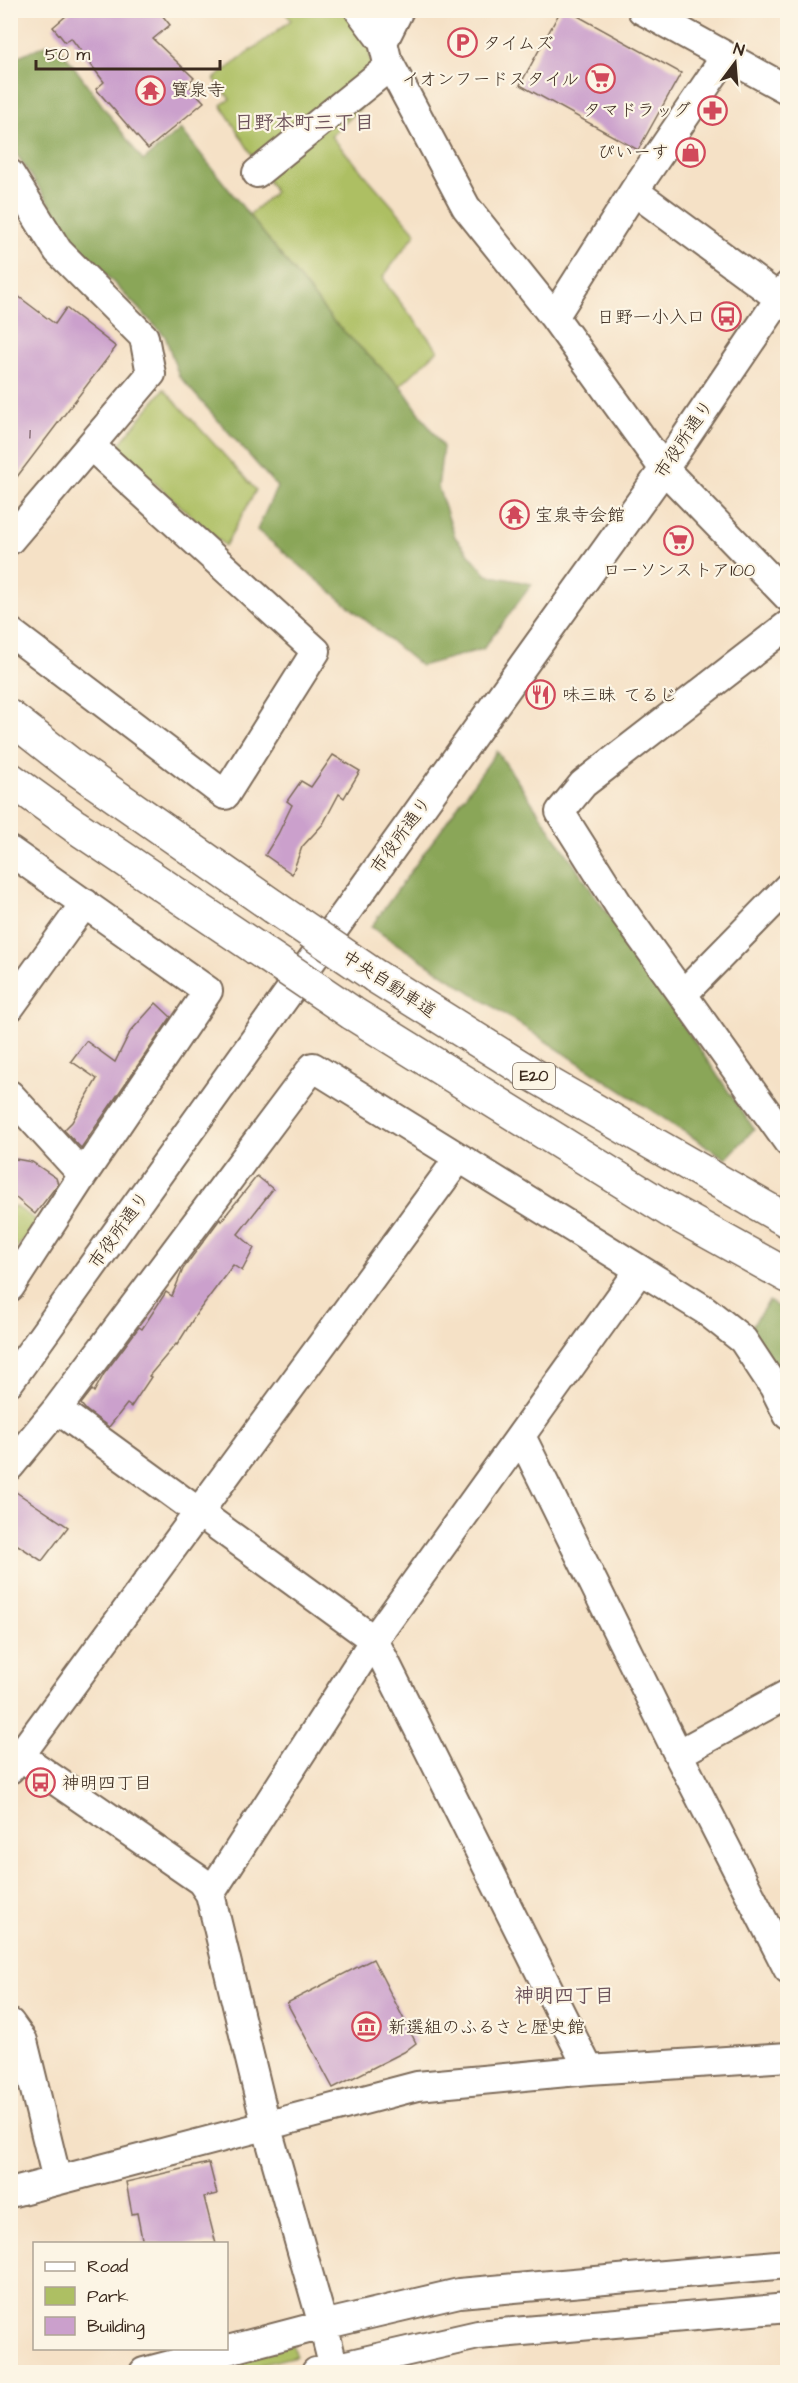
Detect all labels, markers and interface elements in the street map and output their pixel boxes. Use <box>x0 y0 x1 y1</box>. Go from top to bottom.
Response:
parking icon: タイムズ <box>446 27 478 59</box>
place label: タイムズ <box>483 31 554 56</box>
scale bar <box>36 33 220 71</box>
north arrow <box>705 33 765 93</box>
text: N <box>731 38 747 61</box>
text: 50 m <box>45 42 90 67</box>
supermarket icon: イオンフードスタイル <box>584 63 616 95</box>
place label: イオンフードスタイル <box>402 67 579 92</box>
temple icon: 寳泉寺 <box>134 74 166 106</box>
place label: 寳泉寺 <box>171 78 225 103</box>
pharmacy icon: タマドラッグ <box>696 94 728 126</box>
place label: タマドラッグ <box>583 98 691 123</box>
district label: 日野本町三丁目 <box>234 109 374 137</box>
shop icon: ぴいーす <box>674 136 706 168</box>
place label: ぴいーす <box>597 140 669 165</box>
bus stop icon: 日野一小入口 <box>710 301 742 333</box>
place label: 日野一小入口 <box>597 305 705 330</box>
street label: 市役所通り <box>648 395 720 483</box>
house number: 1 <box>29 424 31 445</box>
temple icon: 宝泉寺会館 <box>498 499 530 531</box>
place label: 宝泉寺会館 <box>535 503 625 528</box>
supermarket icon: ローソンストア100 <box>663 525 695 557</box>
place label: ローソンストア100 <box>603 558 755 583</box>
restaurant icon: 味三昧 てるじ <box>525 679 557 711</box>
place label: 味三昧 てるじ <box>562 683 677 708</box>
street label: 市役所通り <box>364 791 438 879</box>
street label: 中央自動車道 <box>337 944 441 1024</box>
road number: E20 <box>513 1063 555 1089</box>
street label: 市役所通り <box>82 1186 156 1274</box>
bus stop icon: 神明四丁目 <box>25 1767 57 1799</box>
place label: 神明四丁目 <box>62 1771 152 1796</box>
district label: 神明四丁目 <box>514 1982 614 2010</box>
museum icon: 新選組のふるさと歴史館 <box>351 2011 383 2043</box>
place label: 新選組のふるさと歴史館 <box>388 2015 585 2040</box>
legend <box>33 2242 228 2350</box>
text: Road <box>87 2254 128 2279</box>
text: Park <box>87 2284 129 2309</box>
text: Building <box>87 2314 145 2340</box>

